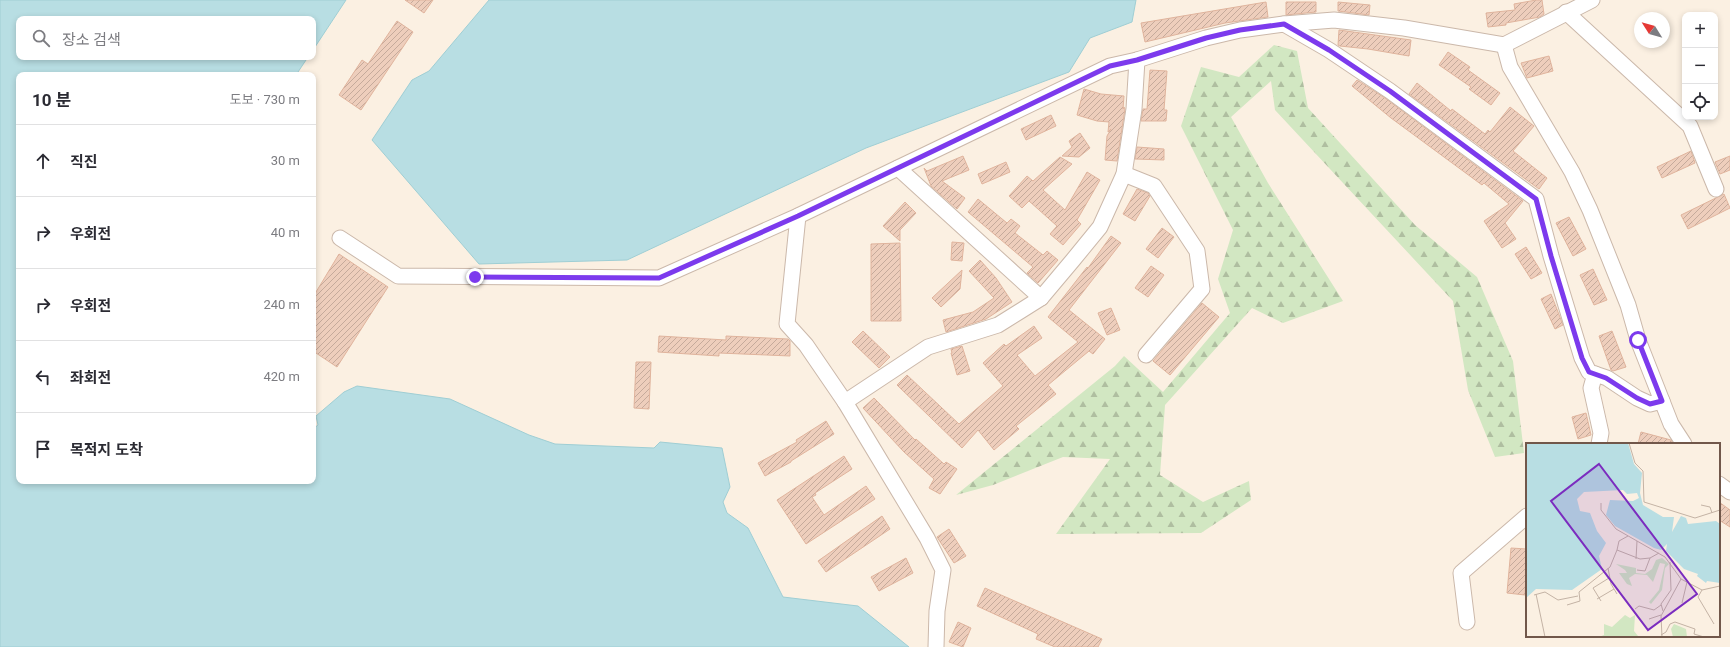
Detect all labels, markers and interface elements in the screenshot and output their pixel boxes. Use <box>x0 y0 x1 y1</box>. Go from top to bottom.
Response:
north arrow <box>1634 12 1670 48</box>
map controls <box>1682 12 1718 120</box>
button: + <box>1682 12 1718 48</box>
search box <box>16 16 316 60</box>
icon: search <box>30 27 52 49</box>
text: 장소 검색 <box>62 31 121 49</box>
button: − <box>1682 48 1718 84</box>
button: locate <box>1682 84 1718 120</box>
text: 10 분 <box>32 90 71 110</box>
text: 도보 · 730 m <box>230 92 300 107</box>
icon: ahead <box>32 150 54 172</box>
text: 직진 <box>70 153 98 171</box>
text: 30 m <box>271 153 300 168</box>
icon: right <box>32 222 54 244</box>
text: 우회전 <box>70 225 111 243</box>
text: 40 m <box>271 225 300 240</box>
route end <box>466 268 484 286</box>
icon: right <box>32 294 54 316</box>
text: 우회전 <box>70 297 111 315</box>
text: 240 m <box>263 297 300 312</box>
route start <box>1629 331 1647 349</box>
icon: left <box>32 366 54 388</box>
text: 좌회전 <box>70 369 111 387</box>
text: 420 m <box>263 369 300 384</box>
icon: arrive <box>32 438 54 460</box>
text: 목적지 도착 <box>70 441 143 459</box>
inset map <box>1526 443 1720 637</box>

